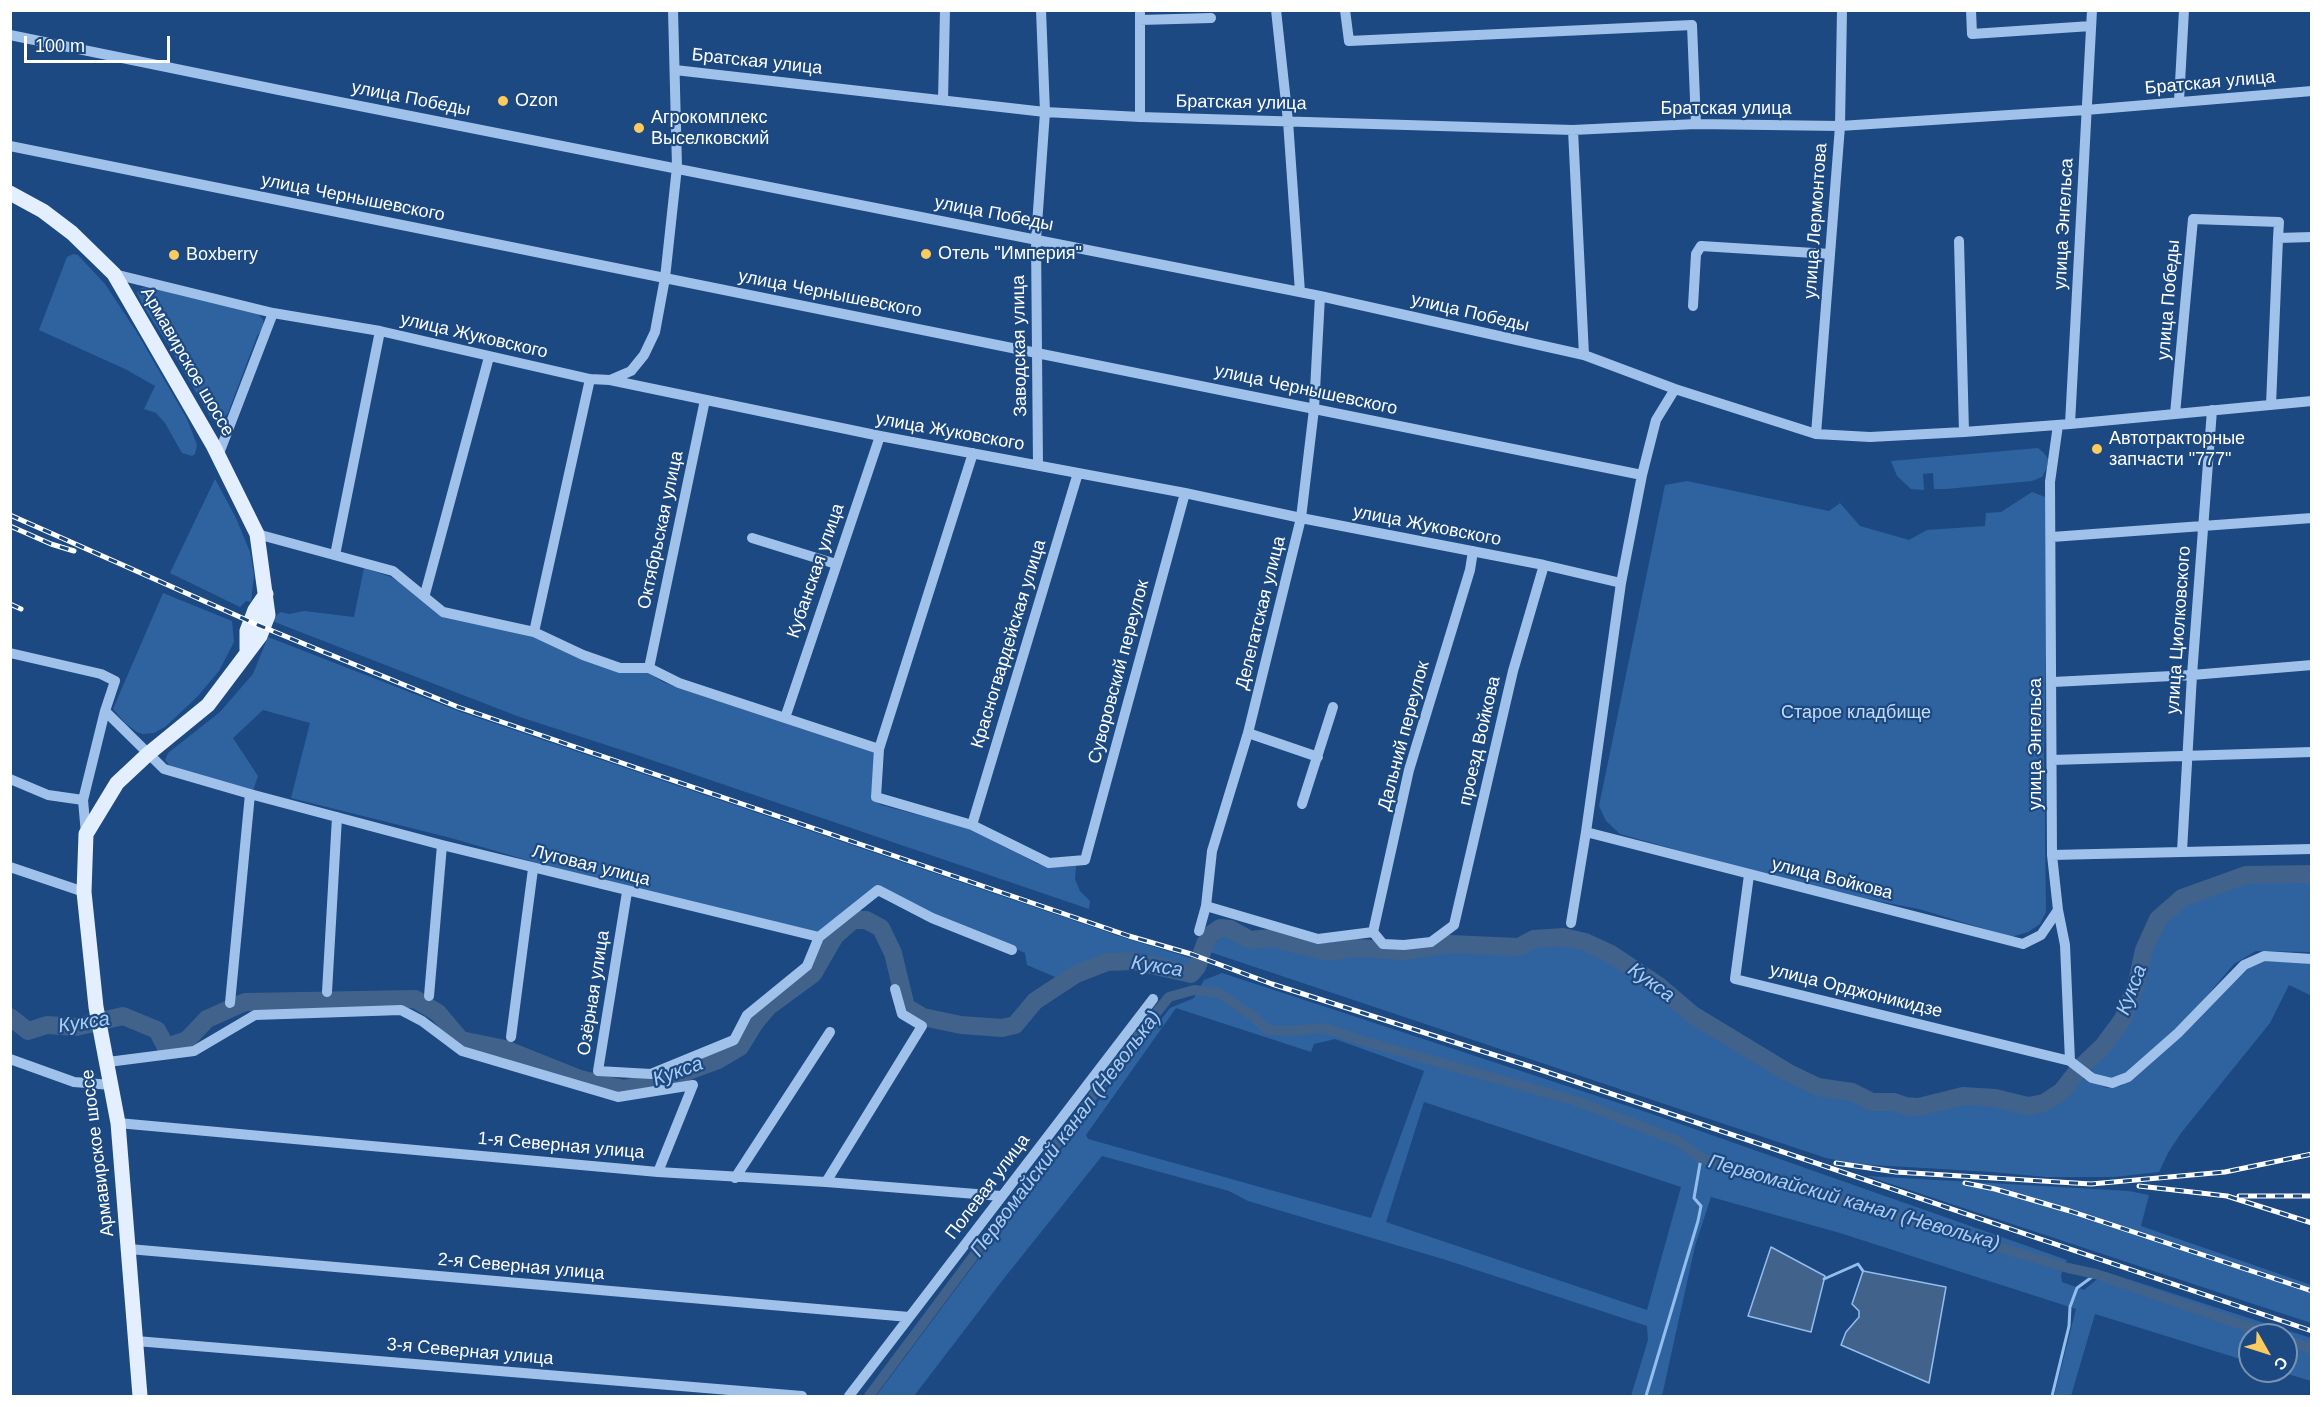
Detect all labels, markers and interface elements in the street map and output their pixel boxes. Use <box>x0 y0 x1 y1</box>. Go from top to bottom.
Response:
scale bar <box>27 24 172 62</box>
text: 100 m <box>35 36 85 56</box>
street label: Братская улица <box>691 44 823 80</box>
street label: Братская улица <box>2144 67 2276 99</box>
street label: улица Победы <box>350 77 472 121</box>
place label: Ozon <box>515 90 558 112</box>
street label: Братская улица <box>1175 91 1307 115</box>
marker: Ozon <box>496 94 510 108</box>
street label: Братская улица <box>1661 98 1791 120</box>
place label: Агрокомплекс Выселковский <box>651 107 769 150</box>
marker: Агрокомплекс Выселковский <box>632 121 646 135</box>
street label: улица Лермонтова <box>1800 142 1832 300</box>
street label: улица Энгельса <box>2050 158 2078 290</box>
street label: улица Чернышевского <box>259 170 447 226</box>
street label: улица Победы <box>933 192 1055 236</box>
street label: улица Победы <box>2153 239 2185 361</box>
place label: Отель "Империя" <box>938 243 1082 265</box>
place label: Boxberry <box>186 244 258 266</box>
marker: Отель "Империя" <box>919 247 933 261</box>
marker: Boxberry <box>167 248 181 262</box>
street label: улица Чернышевского <box>736 266 924 322</box>
street label: Заводская улица <box>1008 275 1032 417</box>
street label: Армавирское шоссе <box>135 284 239 440</box>
street label: улица Победы <box>1409 289 1531 337</box>
street label: улица Жуковского <box>398 309 550 363</box>
street label: улица Чернышевского <box>1213 360 1399 420</box>
street label: улица Жуковского <box>874 408 1026 456</box>
place label: Автотракторные запчасти "777" <box>2109 428 2245 470</box>
marker: Автотракторные запчасти "777" <box>2090 442 2104 456</box>
street label: Октябрьская улица <box>634 449 688 611</box>
street label: Кубанская улица <box>783 501 849 641</box>
street label: улица Жуковского <box>1351 501 1503 551</box>
street label: Делегатская улица <box>1231 534 1291 692</box>
street label: Красногвардейская улица <box>967 537 1051 751</box>
street label: улица Циолковского <box>2162 545 2196 715</box>
street label: Суворовский переулок <box>1084 578 1154 766</box>
street label: Дальний переулок <box>1374 659 1434 813</box>
street label: проезд Войкова <box>1455 674 1505 808</box>
street label: улица Энгельса <box>2025 678 2047 810</box>
park label: Старое кладбище <box>1781 702 1931 724</box>
street label: Луговая улица <box>530 841 652 891</box>
street label: улица Войкова <box>1769 854 1895 904</box>
street label: Озёрная улица <box>573 929 615 1057</box>
water label: Кукса <box>1129 951 1185 983</box>
water label: Кукса <box>1623 958 1679 1008</box>
street label: улица Орджоникидзе <box>1767 959 1945 1023</box>
water label: Кукса <box>2111 961 2153 1019</box>
water label: Первомайский канал (Неволька) <box>965 1006 1167 1262</box>
water label: Кукса <box>56 1007 112 1039</box>
water label: Кукса <box>650 1052 706 1092</box>
street label: Армавирское шоссе <box>77 1068 119 1238</box>
street label: 1-я Северная улица <box>477 1128 645 1164</box>
street label: Полевая улица <box>941 1130 1035 1244</box>
water label: Первомайский канал (Неволька) <box>1705 1150 2003 1256</box>
street label: 2-я Северная улица <box>437 1249 605 1285</box>
north arrow <box>2238 1323 2298 1383</box>
street label: 3-я Северная улица <box>386 1334 554 1370</box>
text: С <box>2271 1354 2291 1373</box>

